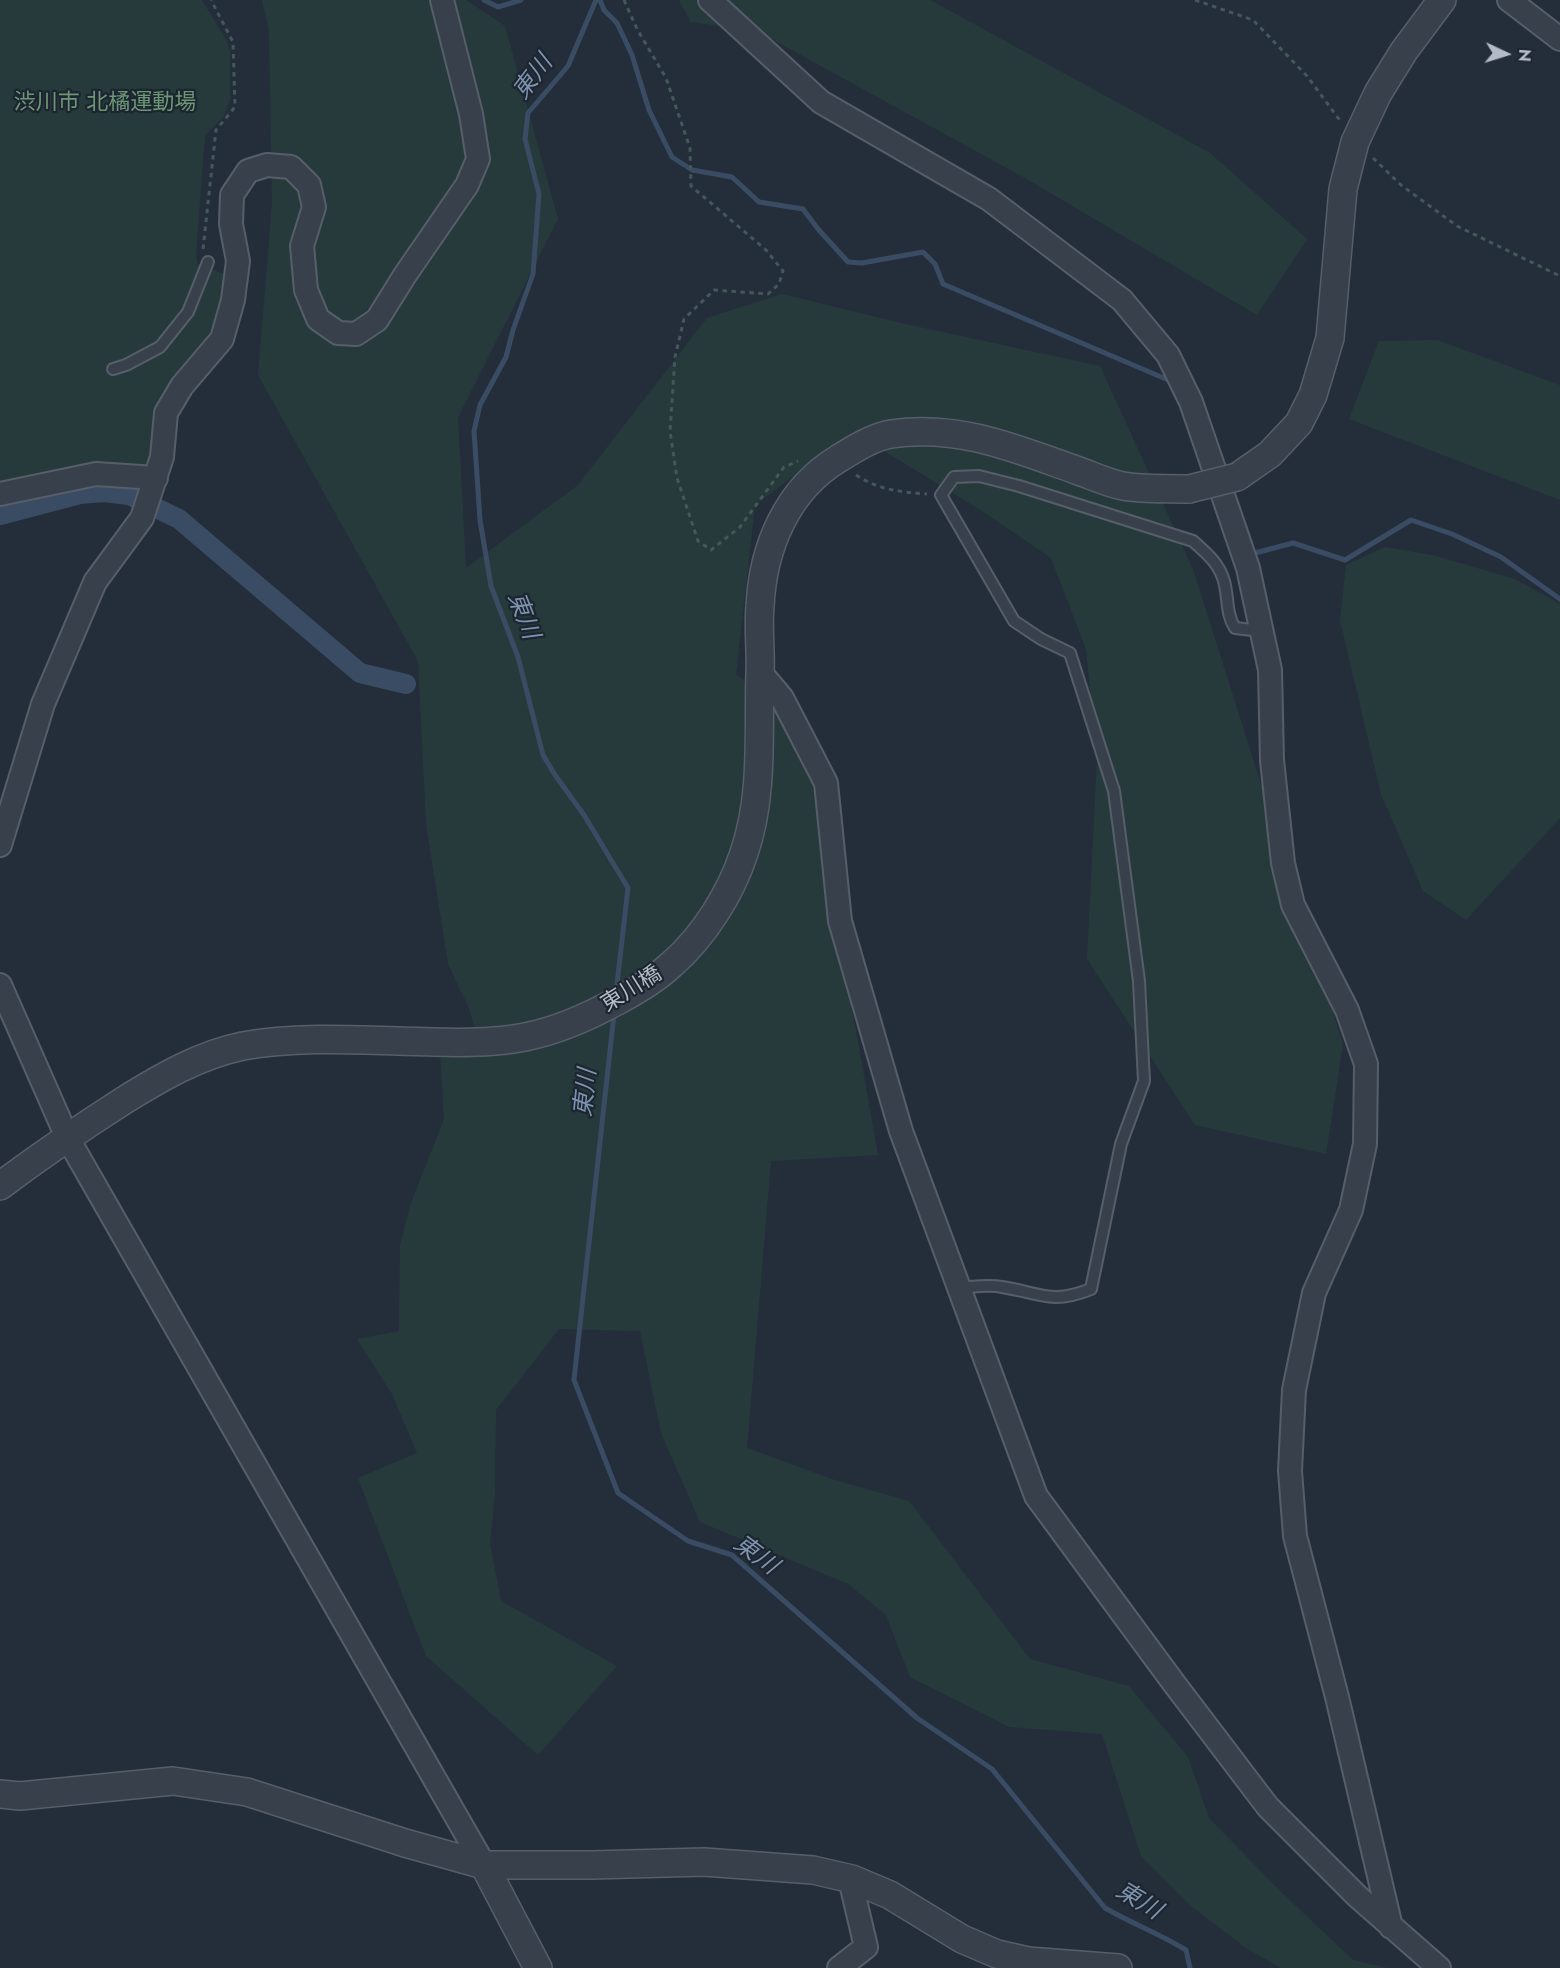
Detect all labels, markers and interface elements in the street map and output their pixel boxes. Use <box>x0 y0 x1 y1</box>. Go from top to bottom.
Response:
north arrow <box>1476 24 1536 84</box>
text: N <box>1513 48 1536 62</box>
water label: 東川 <box>508 50 560 106</box>
park label: 渋川市 北橘運動場 <box>14 91 196 117</box>
water label: 東川 <box>500 588 544 644</box>
street label: 東川橋 <box>597 961 667 1019</box>
water label: 東川 <box>570 1068 604 1118</box>
water label: 東川 <box>727 1530 783 1582</box>
water label: 東川 <box>1110 1877 1166 1927</box>

